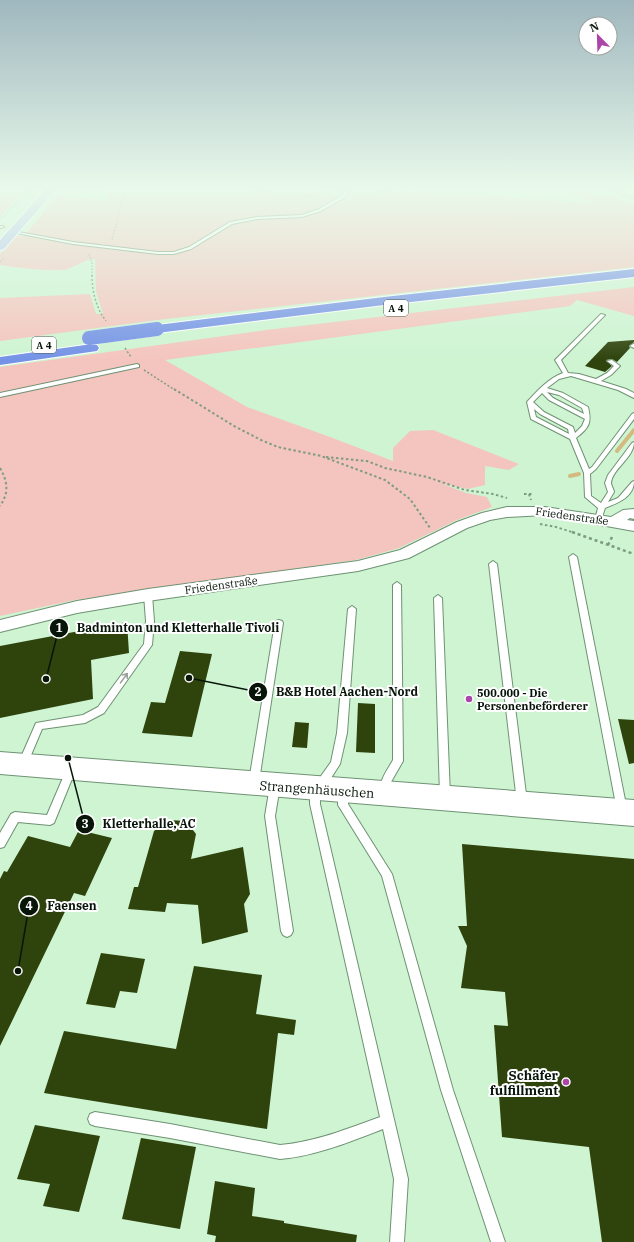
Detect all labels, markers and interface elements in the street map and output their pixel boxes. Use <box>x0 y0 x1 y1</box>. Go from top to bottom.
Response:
north arrow <box>578 16 618 56</box>
text: N <box>587 19 601 35</box>
road number: A 4 <box>384 300 408 316</box>
road number: A 4 <box>32 337 56 353</box>
street label: Friedenstraße <box>535 504 609 528</box>
street label: Friedenstraße <box>184 573 258 597</box>
callout: Badminton und Kletterhalle Tivoli <box>49 616 287 640</box>
text: 1 <box>55 620 63 635</box>
text: Badminton und Kletterhalle Tivoli <box>77 620 279 635</box>
one-way arrow <box>120 673 128 684</box>
callout: B&B Hotel Aachen-Nord <box>248 680 426 704</box>
text: 2 <box>254 684 262 699</box>
text: B&B Hotel Aachen-Nord <box>276 684 418 699</box>
place label: 500.000 - Die Personenbeförderer <box>477 686 588 713</box>
marker: 500.000 - Die Personenbeförderer <box>464 694 474 704</box>
street label: Strangenhäuschen <box>259 777 375 802</box>
callout: Kletterhalle, AC <box>75 812 204 836</box>
text: 3 <box>81 816 89 831</box>
text: Kletterhalle, AC <box>103 816 195 831</box>
callout: Faensen <box>19 894 105 918</box>
text: 4 <box>25 898 33 913</box>
text: Faensen <box>47 898 97 913</box>
place label: Schäfer fulfillment <box>490 1067 559 1099</box>
marker: Schäfer fulfillment <box>561 1077 571 1087</box>

